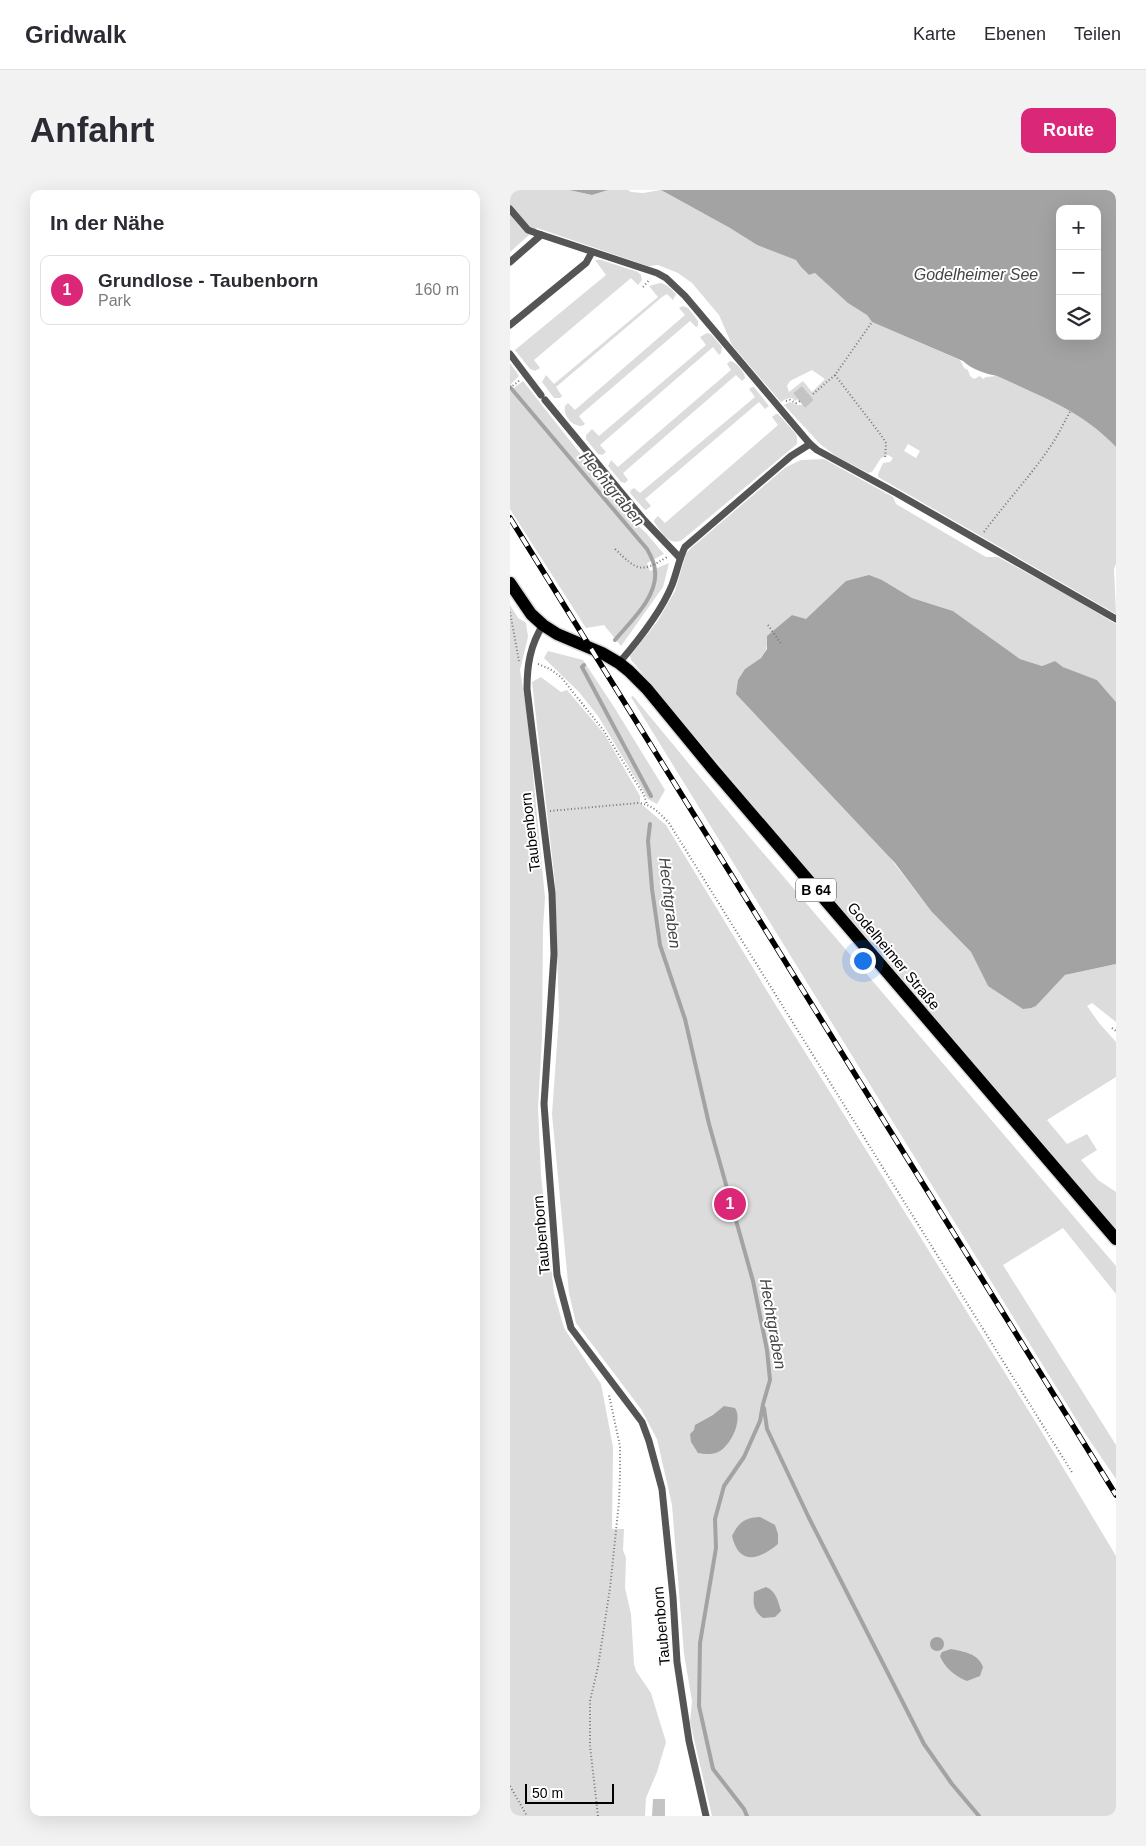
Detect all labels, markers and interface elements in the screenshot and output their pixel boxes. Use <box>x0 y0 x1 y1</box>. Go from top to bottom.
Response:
text: Gridwalk <box>25 21 126 48</box>
text: Karte <box>913 24 956 44</box>
text: Ebenen <box>984 24 1046 44</box>
text: Teilen <box>1074 24 1121 44</box>
button: Route <box>1021 108 1116 153</box>
text: Anfahrt <box>30 110 154 149</box>
map controls <box>1056 205 1101 340</box>
button: + <box>1056 205 1101 250</box>
text: In der Nähe <box>50 211 164 234</box>
button: − <box>1056 250 1101 295</box>
water label: Godelheimer See <box>914 266 1038 283</box>
text: Grundlose - Taubenborn <box>98 270 318 291</box>
text: 1 <box>63 281 71 298</box>
text: 160 m <box>415 281 459 298</box>
text: Park <box>98 292 131 309</box>
button: layers <box>1056 295 1101 340</box>
water label: Hechtgraben <box>576 448 648 530</box>
street label: Taubenborn <box>517 792 543 872</box>
water label: Hechtgraben <box>656 856 684 950</box>
road number: B 64 <box>796 878 836 902</box>
street label: Godelheimer Straße <box>844 899 944 1013</box>
your location <box>850 948 876 974</box>
pin: 1 <box>714 1185 746 1223</box>
street label: Taubenborn <box>529 1195 553 1275</box>
water label: Hechtgraben <box>757 1277 789 1371</box>
street label: Taubenborn <box>649 1586 673 1666</box>
scale bar <box>525 1781 614 1804</box>
text: 50 m <box>532 1785 563 1801</box>

